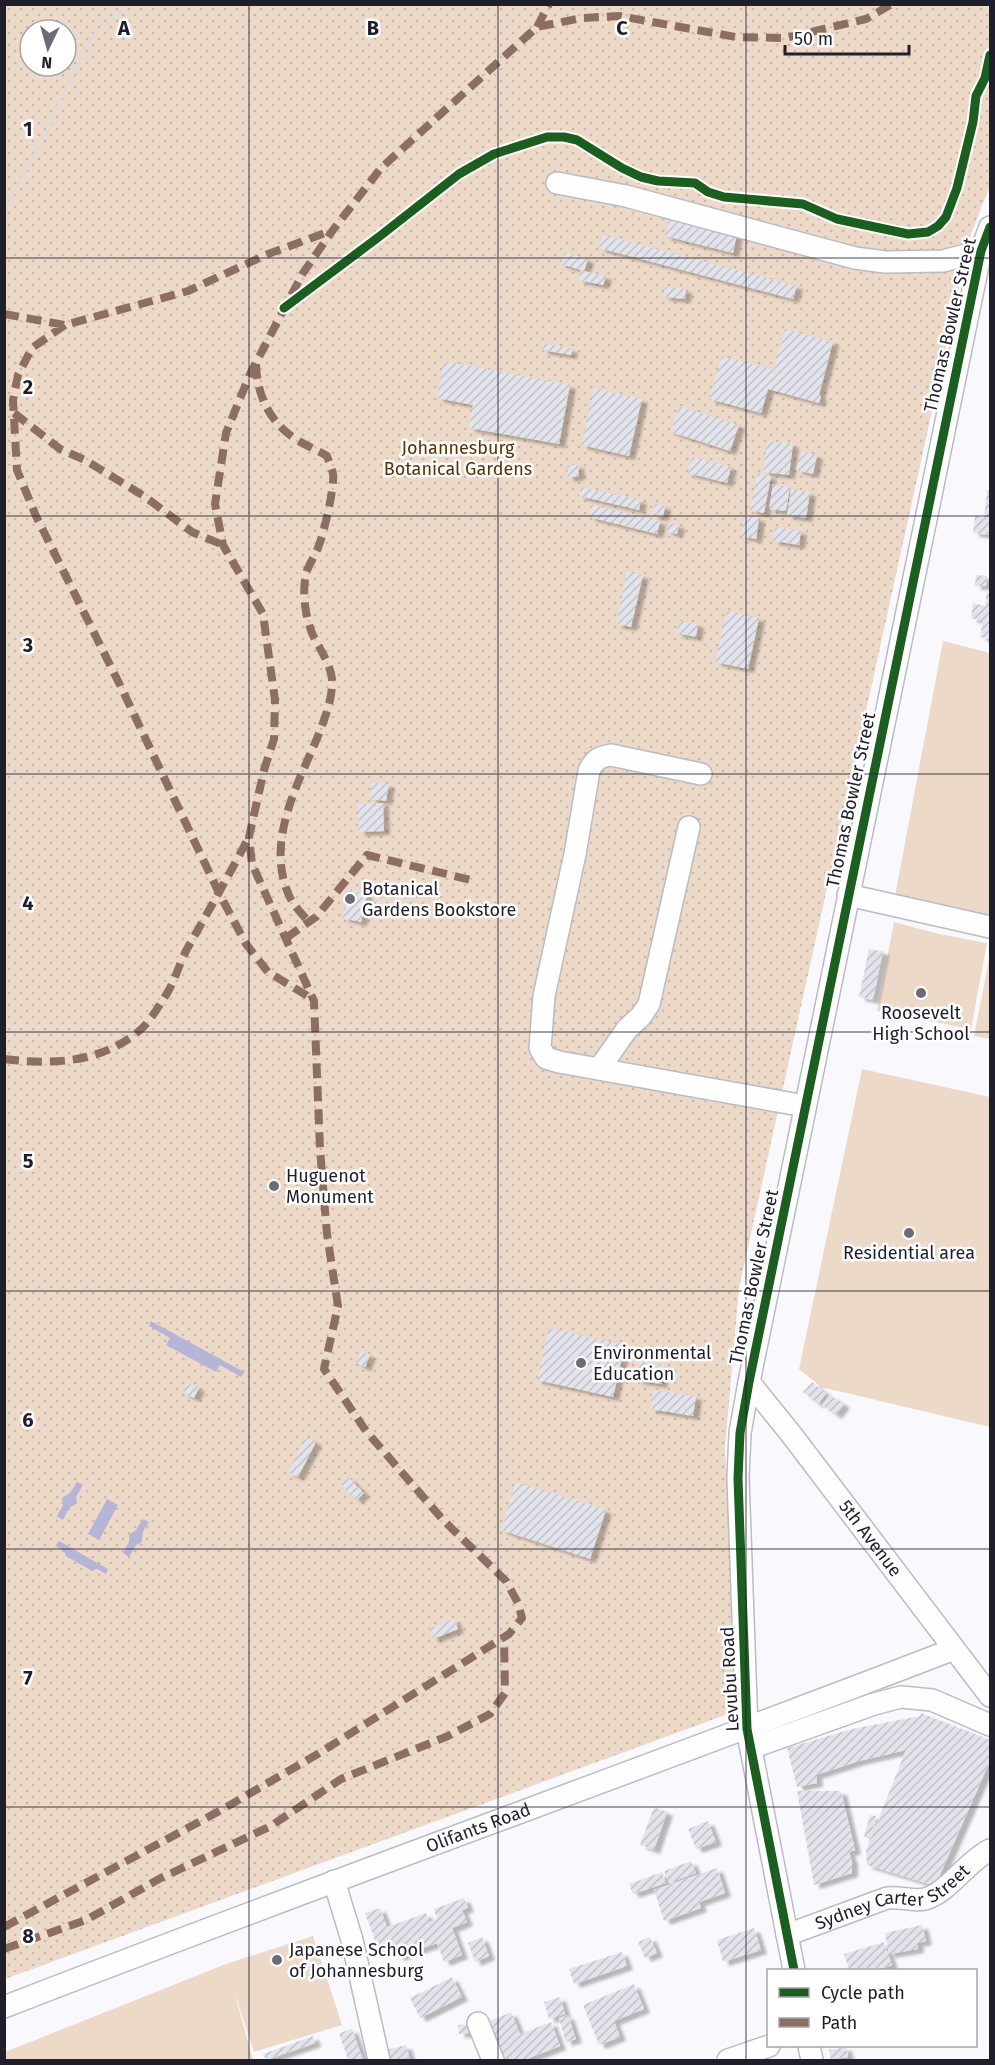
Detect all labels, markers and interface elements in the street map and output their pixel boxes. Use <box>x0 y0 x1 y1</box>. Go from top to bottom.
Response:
text: A <box>117 16 131 40</box>
text: B <box>367 16 379 40</box>
text: C <box>616 16 628 40</box>
north arrow <box>18 18 78 78</box>
scale bar <box>785 18 910 56</box>
text: 50 m <box>794 28 833 50</box>
text: N <box>41 53 53 72</box>
text: 1 <box>23 117 33 141</box>
street label: Thomas Bowler Street <box>919 235 981 414</box>
text: 2 <box>23 375 33 399</box>
park label: Johannesburg Botanical Gardens <box>384 437 532 480</box>
text: 3 <box>22 633 33 657</box>
street label: Thomas Bowler Street <box>822 710 880 890</box>
place label: Botanical Gardens Bookstore <box>362 878 516 921</box>
text: 4 <box>22 891 34 915</box>
marker: Botanical Gardens Bookstore <box>343 892 357 906</box>
marker: Roosevelt High School <box>914 986 928 1000</box>
place label: Roosevelt High School <box>872 1002 970 1045</box>
text: 5 <box>23 1149 34 1173</box>
place label: Huguenot Monument <box>286 1165 374 1208</box>
marker: Huguenot Monument <box>267 1179 281 1193</box>
street label: Thomas Bowler Street <box>725 1187 783 1367</box>
marker: Residential area <box>902 1226 916 1240</box>
place label: Residential area <box>843 1242 975 1264</box>
place label: Environmental Education <box>593 1342 711 1385</box>
marker: Environmental Education <box>574 1356 588 1370</box>
text: 6 <box>22 1408 34 1432</box>
street label: 5th Avenue <box>834 1496 906 1581</box>
street label: Levubu Road <box>716 1626 744 1732</box>
text: 7 <box>23 1666 33 1690</box>
street label: Olifants Road <box>423 1798 534 1857</box>
street label: Sydney Carter Street <box>812 1859 974 1935</box>
text: 8 <box>22 1924 34 1948</box>
place label: Japanese School of Johannesburg <box>289 1939 424 1982</box>
marker: Japanese School of Johannesburg <box>270 1953 284 1967</box>
legend <box>767 1969 977 2047</box>
text: Cycle path <box>821 1982 905 2004</box>
text: Path <box>821 2012 857 2034</box>

